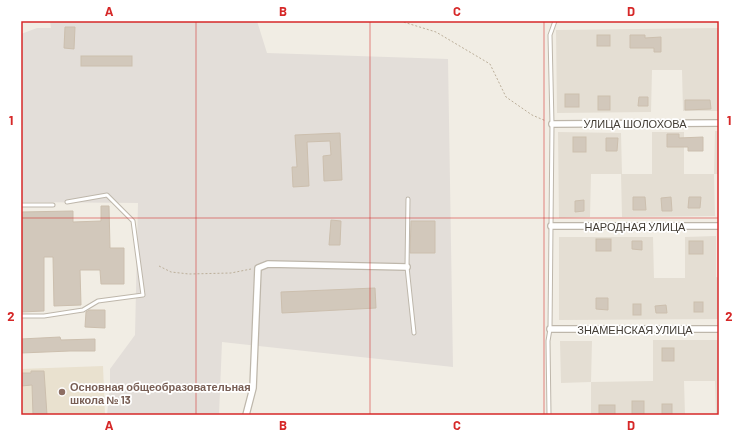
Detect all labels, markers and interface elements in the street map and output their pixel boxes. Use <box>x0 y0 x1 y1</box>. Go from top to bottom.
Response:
text: A <box>105 3 114 19</box>
text: B <box>279 3 287 19</box>
text: C <box>453 3 461 19</box>
text: D <box>627 3 635 19</box>
text: 1 <box>9 112 13 128</box>
text: 1 <box>727 112 731 128</box>
street label: УЛИЦА ШОЛОХОВА <box>583 117 687 130</box>
street label: НАРОДНАЯ УЛИЦА <box>585 220 686 233</box>
text: 2 <box>7 308 15 324</box>
text: 2 <box>725 308 733 324</box>
street label: ЗНАМЕНСКАЯ УЛИЦА <box>577 323 693 336</box>
place label: Основная общеобразовательная школа № 13 <box>70 380 251 406</box>
marker: Основная общеобразовательная школа № 13 <box>57 387 67 397</box>
text: A <box>105 417 114 433</box>
text: B <box>279 417 287 433</box>
text: C <box>453 417 461 433</box>
text: D <box>627 417 635 433</box>

